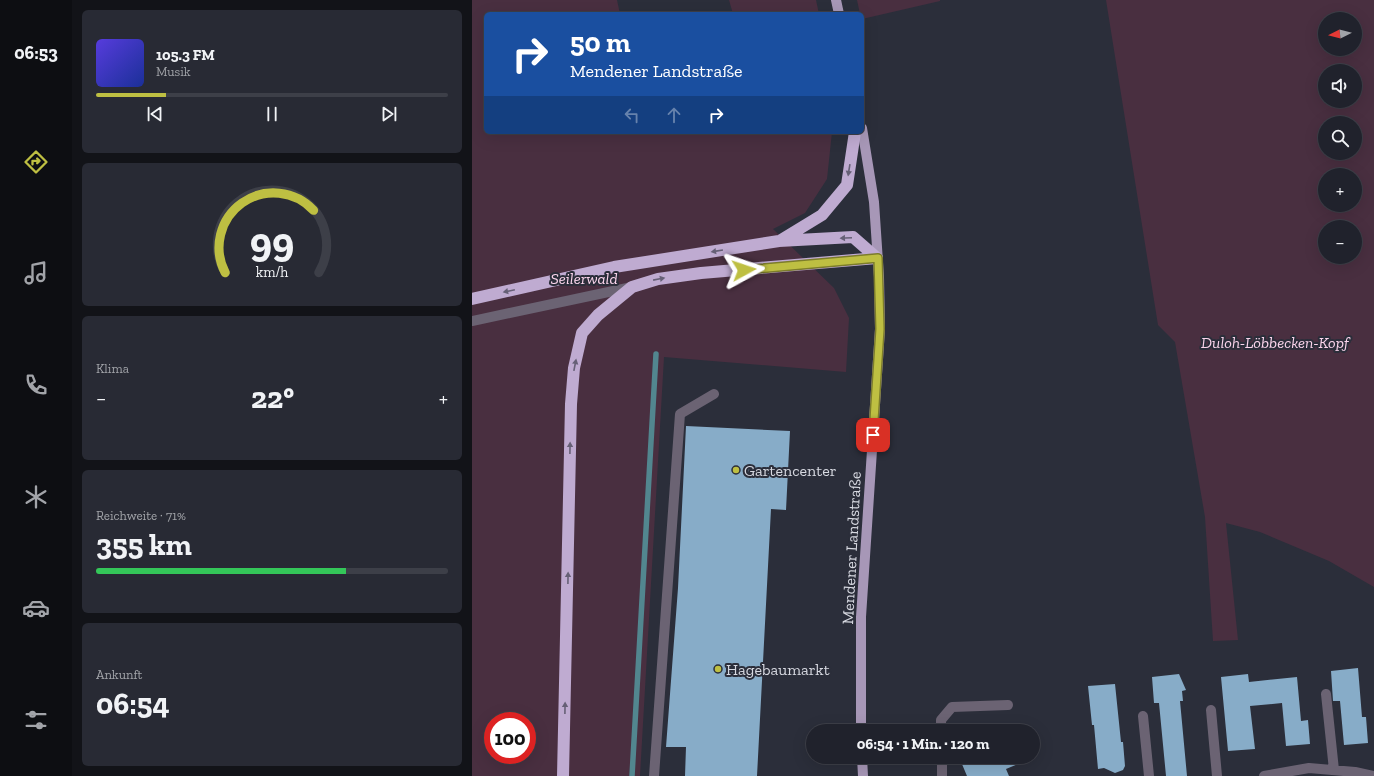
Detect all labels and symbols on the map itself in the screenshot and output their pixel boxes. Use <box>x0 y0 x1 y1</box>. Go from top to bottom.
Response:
north arrow <box>1318 12 1362 56</box>
one-way arrow <box>846 164 852 177</box>
one-way arrow <box>840 234 852 241</box>
one-way arrow <box>711 248 723 254</box>
position arrow <box>723 249 765 291</box>
park label: Seilerwald <box>550 269 618 288</box>
one-way arrow <box>653 276 665 282</box>
one-way arrow <box>503 289 515 295</box>
park label: Duloh-Löbbecken-Kopf <box>1201 333 1351 352</box>
one-way arrow <box>572 359 578 371</box>
pin <box>856 418 890 452</box>
one-way arrow <box>567 442 574 454</box>
place label: Gartencenter <box>744 461 837 480</box>
marker: Gartencenter <box>731 465 741 475</box>
street label: Mendener Landstraße <box>838 471 865 625</box>
one-way arrow <box>565 571 571 584</box>
place label: Hagebaumarkt <box>726 660 830 679</box>
marker: Hagebaumarkt <box>713 664 723 674</box>
one-way arrow <box>562 701 568 714</box>
speed limit sign: 100 <box>484 712 536 764</box>

